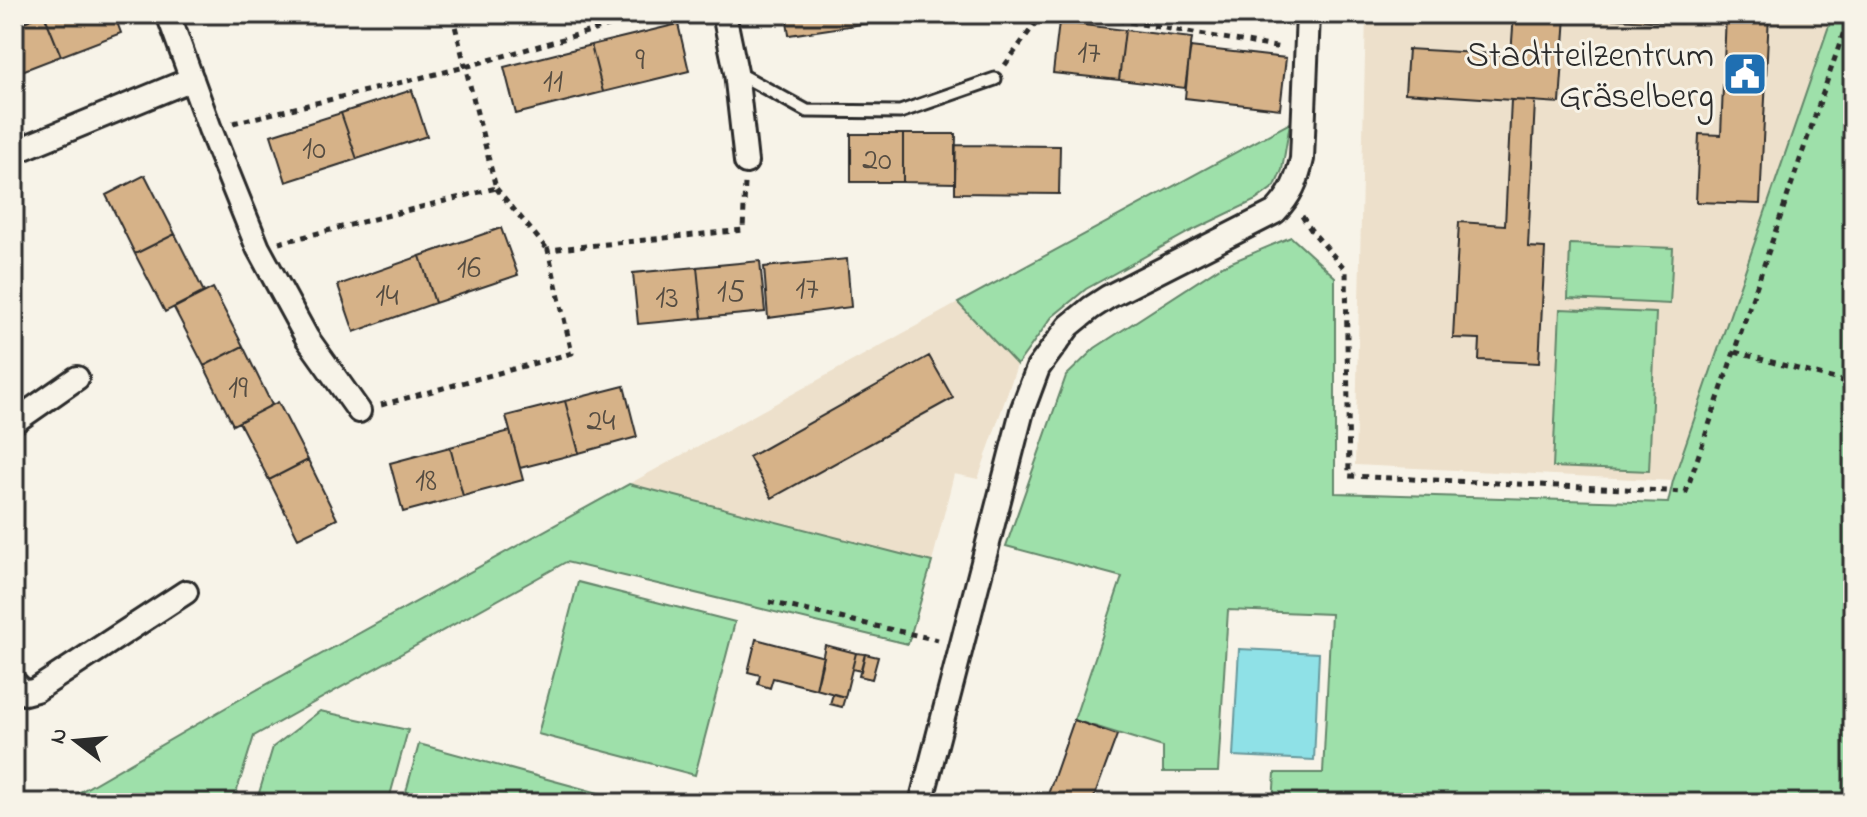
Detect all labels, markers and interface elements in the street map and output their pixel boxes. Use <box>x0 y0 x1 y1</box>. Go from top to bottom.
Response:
house number: 17 <box>1077 31 1101 78</box>
place label: Stadtteilzentrum Gräselberg <box>1466 31 1714 125</box>
house number: 9 <box>635 38 645 85</box>
public building icon: Stadtteilzentrum Gräselberg <box>1721 50 1769 98</box>
house number: 11 <box>543 60 563 107</box>
house number: 10 <box>302 127 326 174</box>
house number: 20 <box>862 138 892 185</box>
house number: 16 <box>457 246 481 293</box>
house number: 17 <box>795 267 819 314</box>
house number: 15 <box>717 270 745 317</box>
house number: 14 <box>375 274 399 321</box>
house number: 13 <box>655 276 679 323</box>
house number: 19 <box>228 366 248 413</box>
house number: 24 <box>586 399 616 446</box>
house number: 18 <box>415 459 437 506</box>
north arrow <box>36 701 116 781</box>
text: N <box>42 725 77 748</box>

